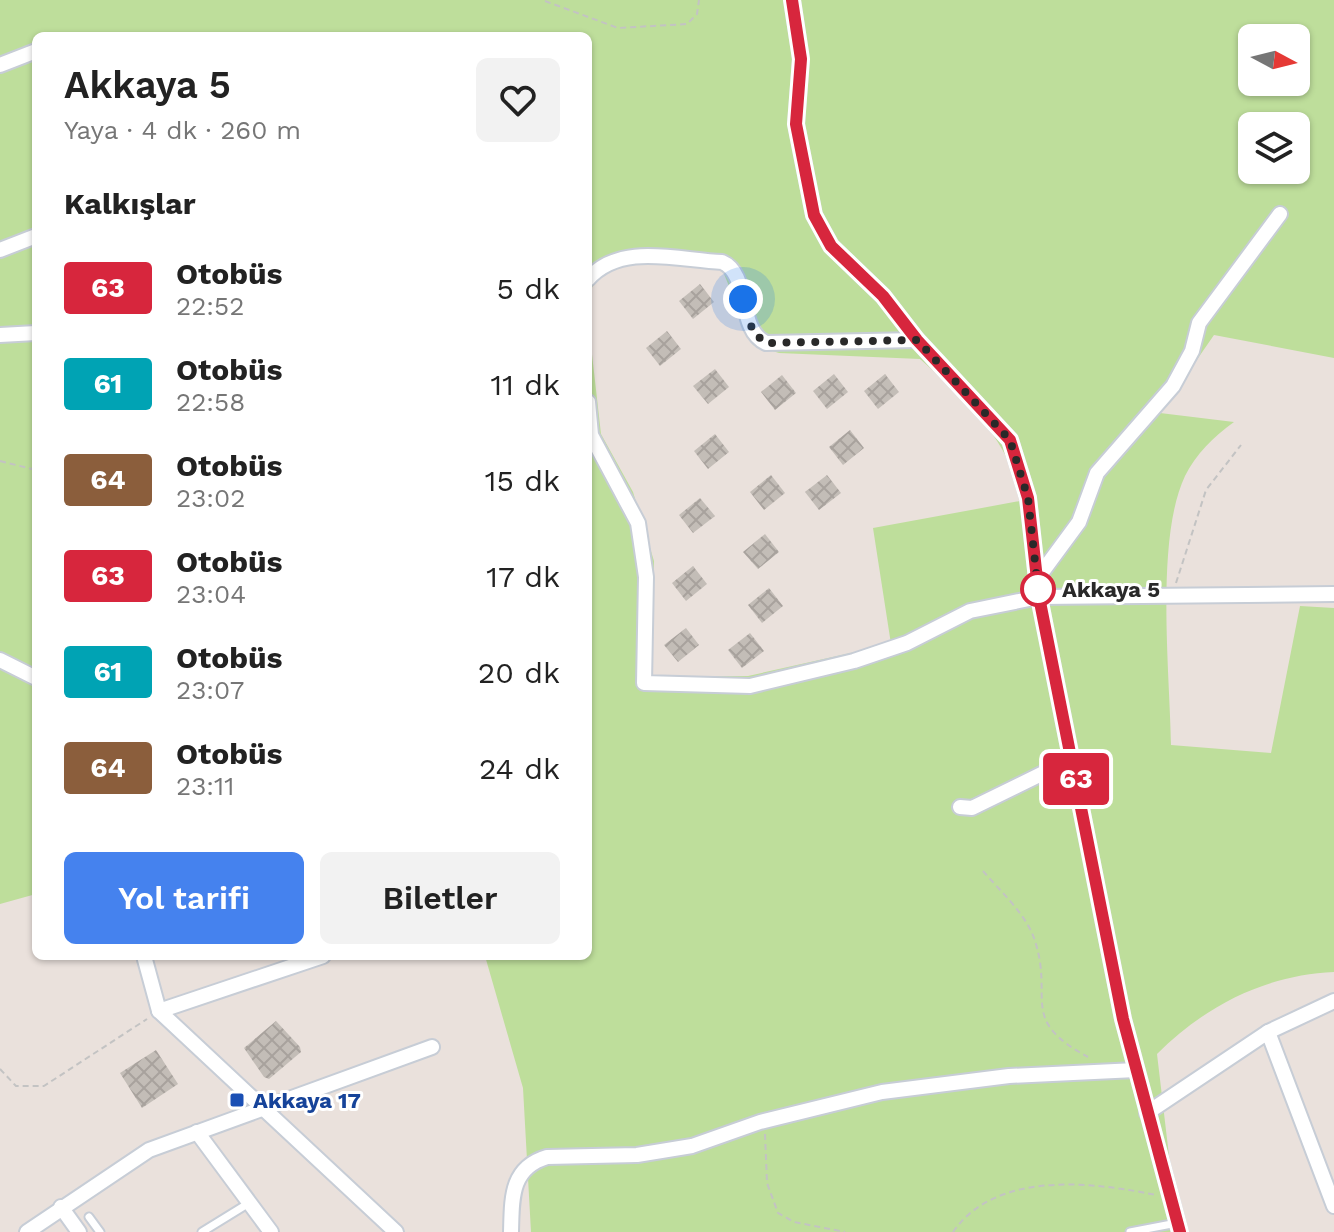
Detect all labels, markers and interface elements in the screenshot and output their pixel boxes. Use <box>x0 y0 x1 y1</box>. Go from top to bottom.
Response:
north arrow <box>1238 24 1310 96</box>
map controls <box>1238 24 1310 184</box>
button: heart <box>476 58 560 142</box>
text: Akkaya 5 <box>64 63 231 107</box>
button: layers <box>1238 112 1310 184</box>
text: Yaya · 4 dk · 260 m <box>64 115 301 145</box>
text: Kalkışlar <box>64 186 196 221</box>
text: Otobüs <box>176 256 283 291</box>
text: 63 <box>91 271 125 304</box>
text: 5 dk <box>496 271 560 306</box>
your location <box>723 279 763 319</box>
text: 22:52 <box>176 291 244 321</box>
text: Otobüs <box>176 352 283 387</box>
text: 61 <box>94 367 122 400</box>
text: 11 dk <box>491 367 560 402</box>
text: 22:58 <box>176 387 245 417</box>
text: Otobüs <box>176 448 283 483</box>
text: 64 <box>90 463 126 496</box>
text: 15 dk <box>485 463 560 498</box>
text: 23:02 <box>176 483 245 513</box>
text: Otobüs <box>176 544 283 579</box>
text: 63 <box>91 559 125 592</box>
text: 17 dk <box>486 559 560 594</box>
marker: Akkaya 5 <box>1021 572 1055 606</box>
place label: Akkaya 5 <box>1062 577 1160 602</box>
text: 23:04 <box>176 579 246 609</box>
text: Otobüs <box>176 640 283 675</box>
text: 61 <box>94 655 122 688</box>
text: 20 dk <box>478 655 560 690</box>
text: 23:07 <box>176 675 244 705</box>
text: Otobüs <box>176 736 283 771</box>
text: 64 <box>90 751 126 784</box>
text: 24 dk <box>479 751 560 786</box>
line badge: 63 <box>1040 753 1112 805</box>
text: 63 <box>1059 762 1093 795</box>
text: 23:11 <box>176 771 234 801</box>
button: Yol tarifi <box>64 852 304 944</box>
button: Biletler <box>320 852 560 944</box>
place label: Akkaya 17 <box>253 1088 361 1113</box>
marker: Akkaya 17 <box>228 1091 246 1109</box>

